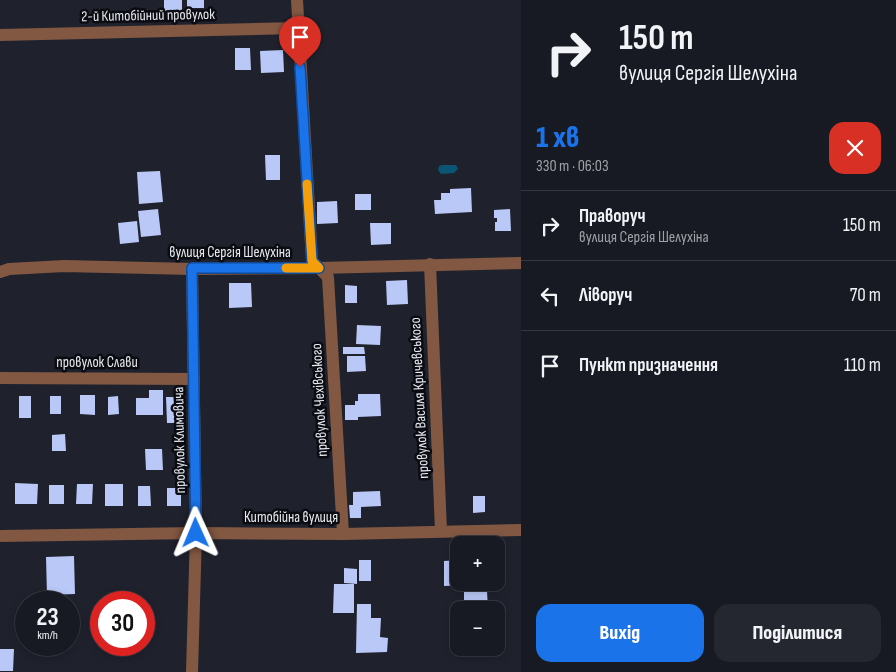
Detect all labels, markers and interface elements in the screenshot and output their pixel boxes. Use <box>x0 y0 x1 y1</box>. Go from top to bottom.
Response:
street label: 2-й Китобійний провулок <box>81 5 215 26</box>
pin <box>279 16 321 67</box>
text: 150 m <box>619 17 693 60</box>
icon: right <box>536 20 601 85</box>
icon: arrive <box>286 23 314 51</box>
text: вулиця Сергія Шелухіна <box>619 60 797 87</box>
text: 1 хв <box>536 120 579 156</box>
button: close <box>829 122 881 174</box>
text: 330 m · 06:03 <box>536 157 609 176</box>
text: Праворуч <box>579 205 646 228</box>
icon: right <box>536 212 564 240</box>
text: 150 m <box>843 214 881 237</box>
text: вулиця Сергія Шелухіна <box>579 228 709 247</box>
street label: вулиця Сергія Шелухіна <box>169 243 291 262</box>
icon: left <box>536 282 564 310</box>
text: Ліворуч <box>579 284 632 307</box>
text: 70 m <box>850 284 881 307</box>
street label: провулок Василя Кричевського <box>406 317 433 479</box>
street label: провулок Чехівського <box>307 343 332 457</box>
icon: arrive <box>536 352 564 380</box>
street label: провулок Слави <box>56 353 138 372</box>
text: Пункт призначення <box>579 354 718 377</box>
text: 110 m <box>844 354 881 377</box>
street label: провулок Климовича <box>169 386 190 493</box>
position arrow <box>169 506 221 558</box>
street label: Китобійна вулиця <box>244 508 338 527</box>
map controls <box>450 536 505 656</box>
button: + <box>450 536 505 591</box>
speed limit sign: 30 <box>90 591 155 656</box>
button: − <box>450 601 505 656</box>
text: 23 <box>36 602 59 633</box>
button: Вихід <box>536 604 704 662</box>
button: Поділитися <box>714 604 881 662</box>
text: km/h <box>37 628 58 643</box>

